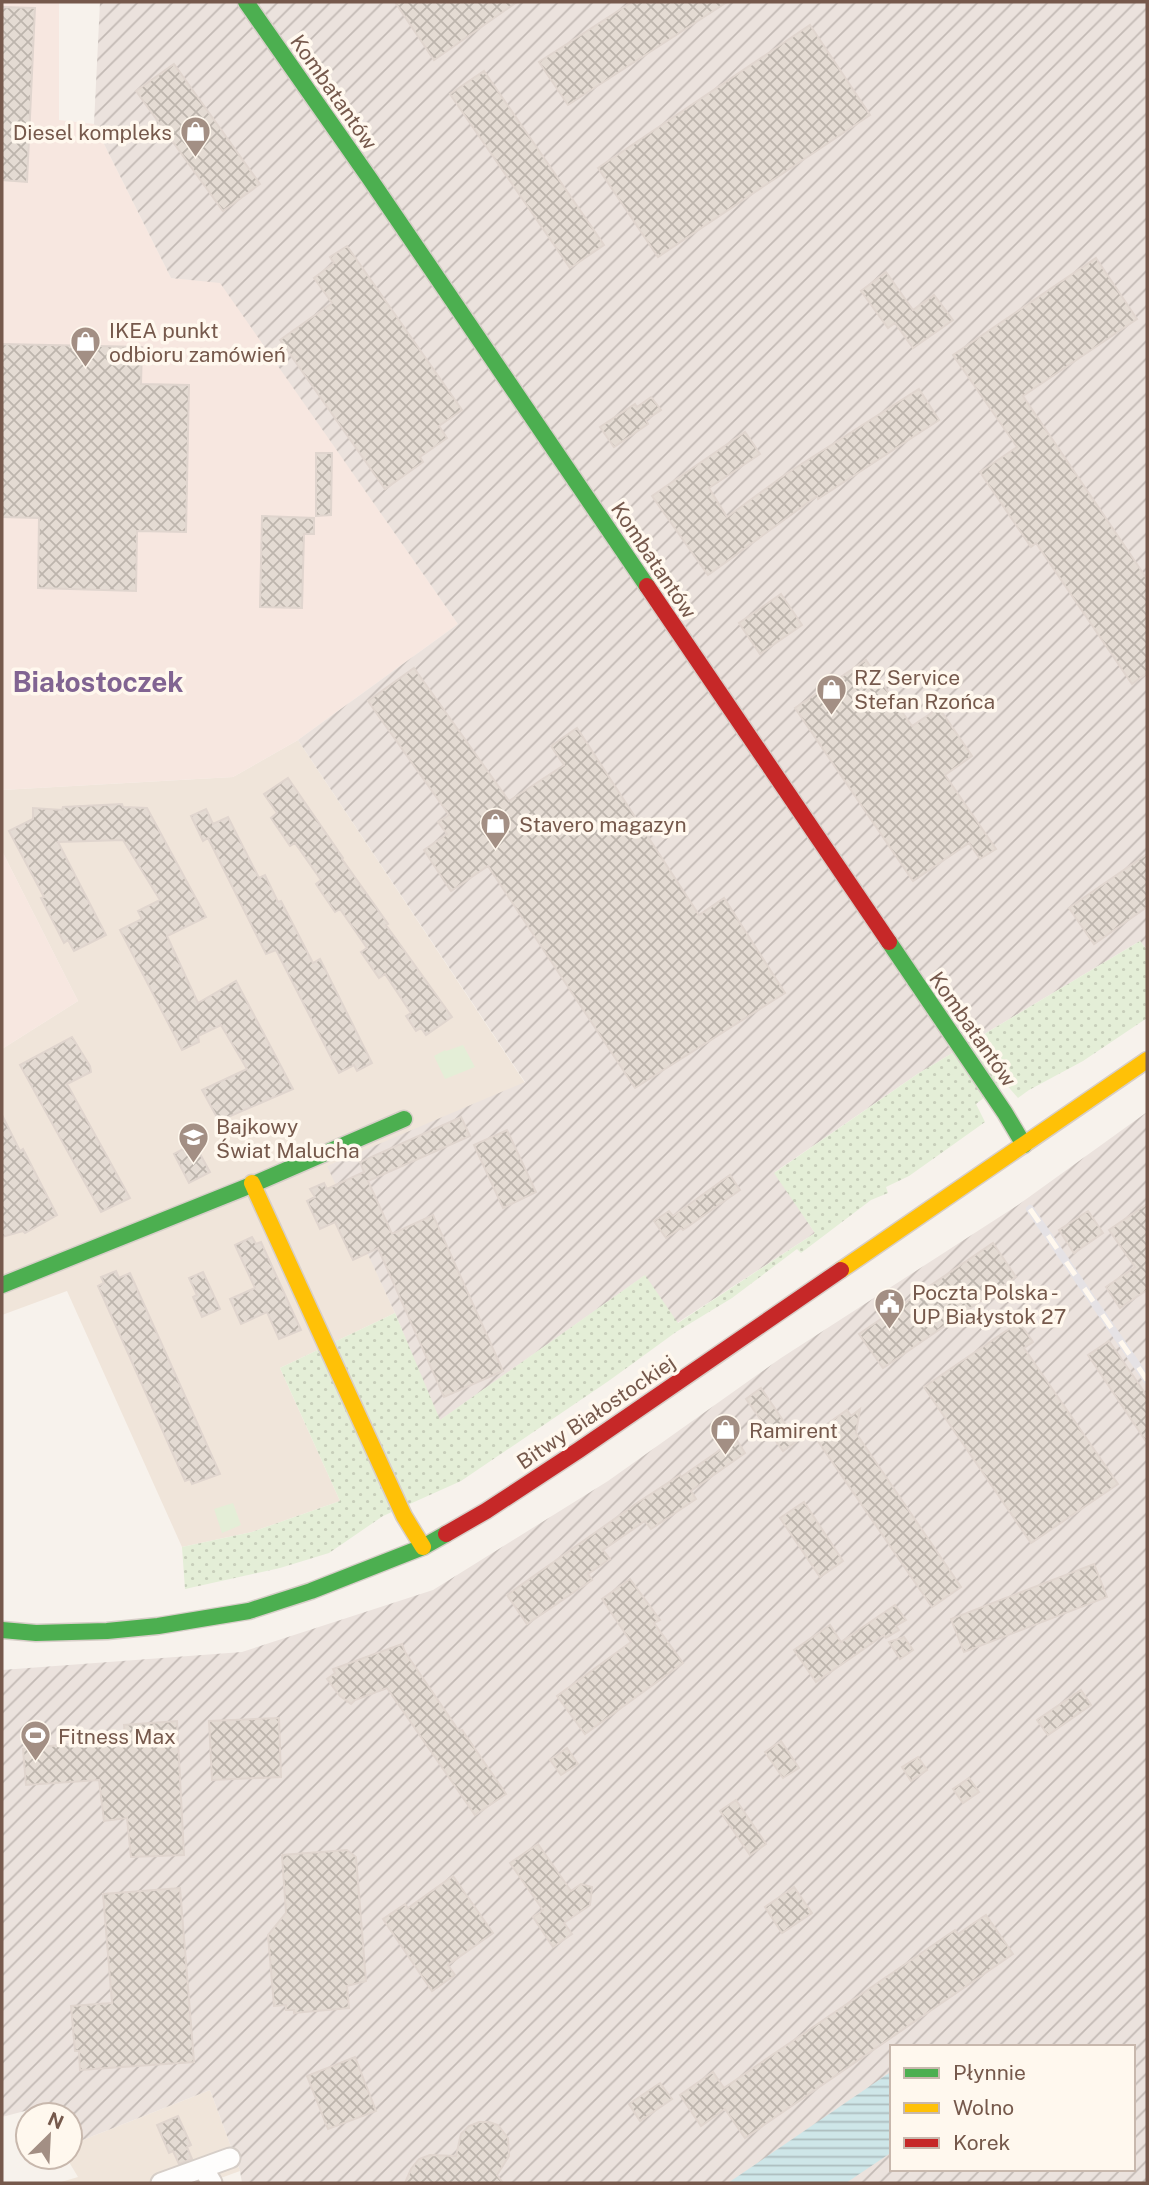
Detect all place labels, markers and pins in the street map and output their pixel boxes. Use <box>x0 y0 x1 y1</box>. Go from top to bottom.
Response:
shop icon: Diesel kompleks <box>178 115 212 159</box>
place label: Diesel kompleks <box>13 120 172 145</box>
place label: IKEA punkt odbioru zamówień <box>109 318 286 367</box>
shop icon: IKEA punkt odbioru zamówień <box>69 325 103 369</box>
place label: RZ Service Stefan Rzońca <box>854 665 995 714</box>
shop icon: RZ Service Stefan Rzońca <box>814 672 848 716</box>
shop icon: Stavero magazyn <box>479 807 513 851</box>
place label: Stavero magazyn <box>519 812 687 837</box>
place label: Bajkowy Świat Malucha <box>216 1114 360 1163</box>
school or university icon: Bajkowy Świat Malucha <box>176 1121 210 1165</box>
place label: Poczta Polska - UP Białystok 27 <box>912 1280 1066 1329</box>
public building icon: Poczta Polska - UP Białystok 27 <box>872 1287 906 1331</box>
shop icon: Ramirent <box>709 1413 743 1457</box>
place label: Ramirent <box>749 1418 838 1443</box>
sports icon: Fitness Max <box>18 1719 52 1763</box>
place label: Fitness Max <box>58 1724 176 1749</box>

